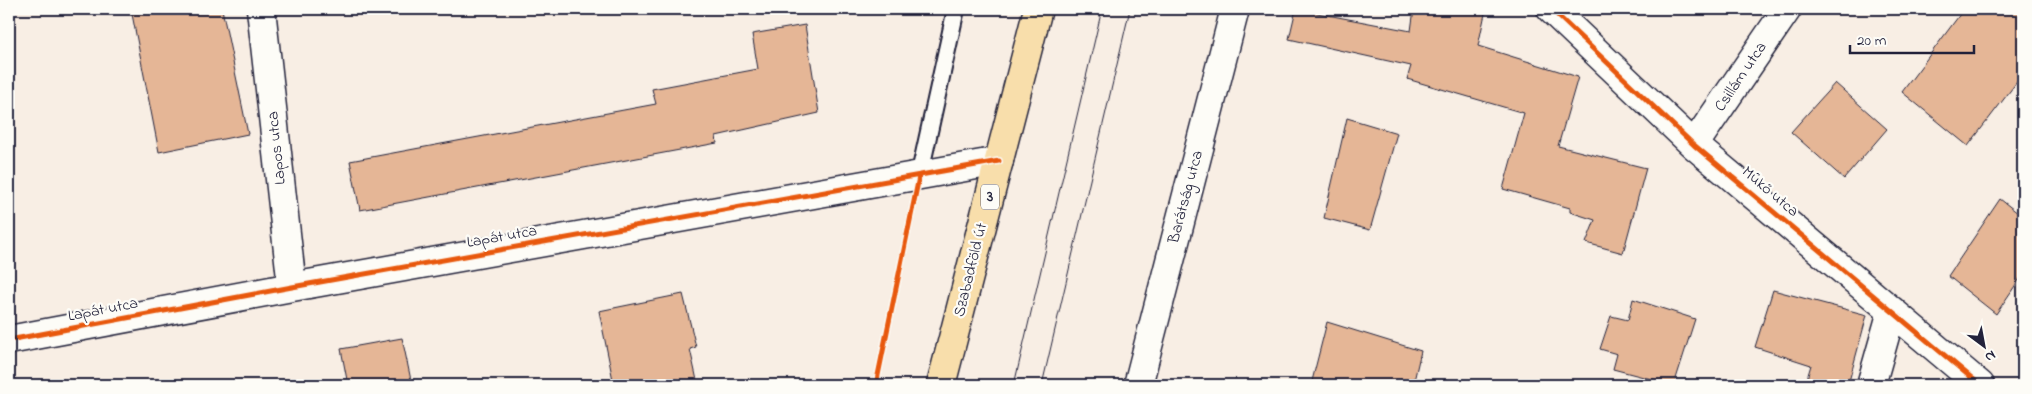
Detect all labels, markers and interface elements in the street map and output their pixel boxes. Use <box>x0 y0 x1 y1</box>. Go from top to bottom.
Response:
scale bar <box>1850 22 1973 54</box>
text: 20 m <box>1857 30 1887 52</box>
street label: Csillám utca <box>1709 37 1773 117</box>
street label: Lapos utca <box>261 110 293 186</box>
street label: Barátság utca <box>1162 148 1210 247</box>
street label: Műkő utca <box>1736 161 1804 223</box>
road number: 3 <box>981 184 999 210</box>
street label: Lapát utca <box>465 219 539 255</box>
street label: Szabadföld út <box>948 220 994 320</box>
street label: Lapát utca <box>66 291 140 329</box>
north arrow <box>1960 322 2010 372</box>
text: N <box>1981 344 2000 367</box>

